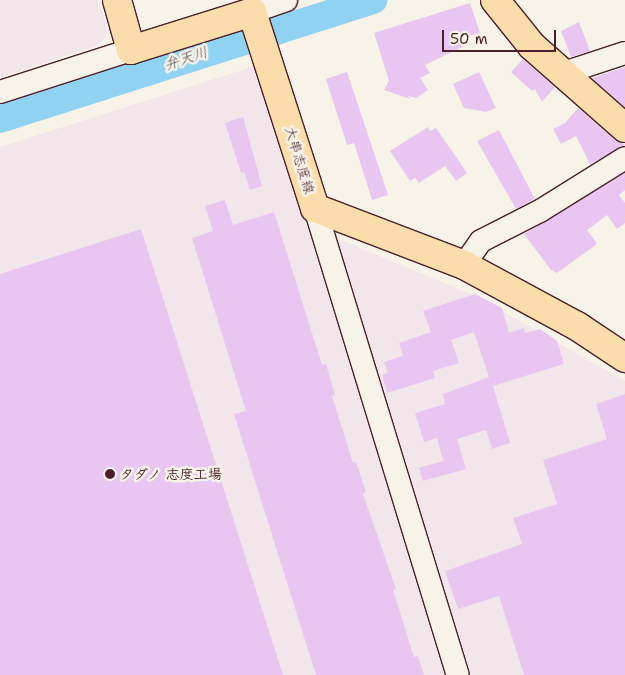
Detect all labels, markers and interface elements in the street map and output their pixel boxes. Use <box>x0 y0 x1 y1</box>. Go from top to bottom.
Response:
scale bar <box>445 20 559 52</box>
text: 50 m <box>450 29 488 49</box>
water label: 弁天川 <box>162 43 210 75</box>
street label: 大串志度線 <box>282 124 318 196</box>
place label: タダノ 志度工場 <box>120 466 223 482</box>
marker: タダノ 志度工場 <box>104 468 116 480</box>

